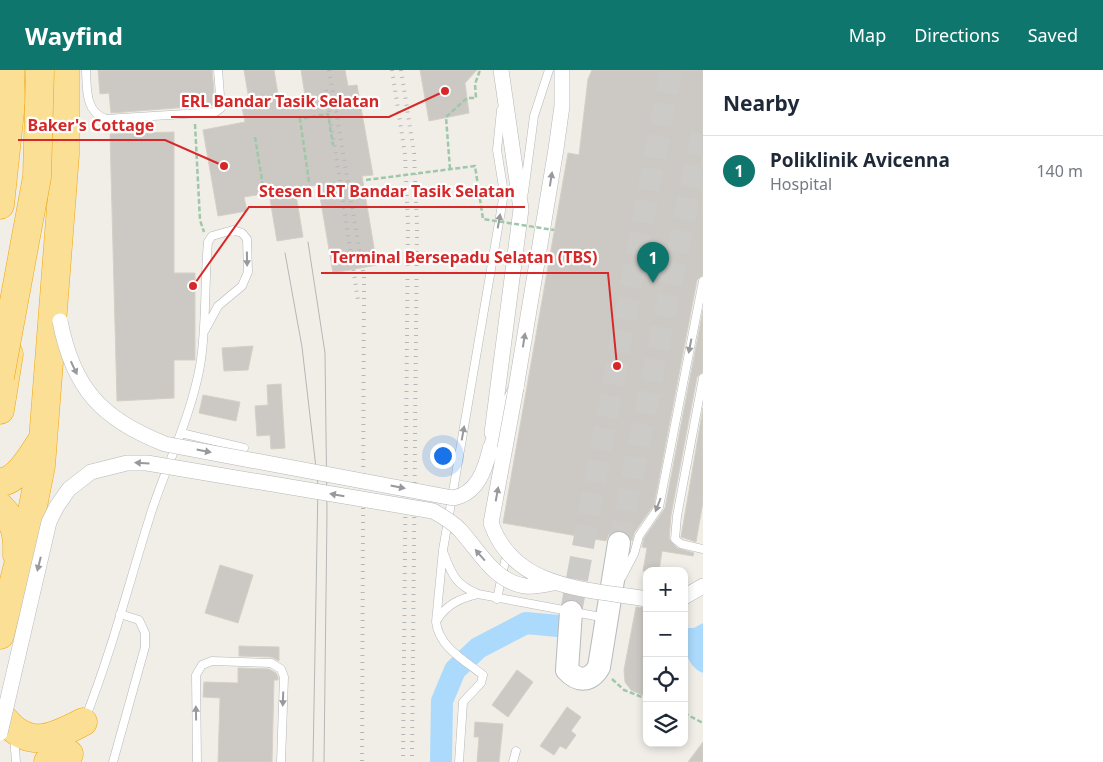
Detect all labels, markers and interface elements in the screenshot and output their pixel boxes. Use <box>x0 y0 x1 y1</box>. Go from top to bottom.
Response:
text: Wayfind <box>25 19 123 52</box>
text: Map <box>849 23 886 47</box>
text: Directions <box>914 23 1000 47</box>
text: Saved <box>1028 23 1078 47</box>
callout: ERL Bandar Tasik Selatan <box>171 86 389 117</box>
text: Nearby <box>723 89 799 117</box>
text: ERL Bandar Tasik Selatan <box>181 90 379 112</box>
callout: Baker's Cottage <box>18 109 165 140</box>
text: Baker's Cottage <box>28 114 154 136</box>
text: Poliklinik Avicenna <box>770 147 950 173</box>
text: 1 <box>734 160 744 182</box>
text: 140 m <box>1036 160 1083 182</box>
one-way arrow <box>548 171 556 187</box>
text: Hospital <box>770 173 832 195</box>
callout: Stesen LRT Bandar Tasik Selatan <box>249 176 525 207</box>
text: Stesen LRT Bandar Tasik Selatan <box>259 180 515 202</box>
one-way arrow <box>496 212 504 228</box>
callout: Terminal Bersepadu Selatan (TBS) <box>321 242 608 273</box>
pin: 1 <box>637 242 669 283</box>
text: Terminal Bersepadu Selatan (TBS) <box>331 246 597 268</box>
one-way arrow <box>244 251 252 267</box>
one-way arrow <box>521 331 529 347</box>
one-way arrow <box>686 338 694 354</box>
one-way arrow <box>70 361 78 375</box>
one-way arrow <box>459 424 467 440</box>
your location <box>430 443 456 469</box>
one-way arrow <box>197 447 212 455</box>
one-way arrow <box>134 459 150 467</box>
one-way arrow <box>391 484 407 492</box>
one-way arrow <box>493 486 501 502</box>
one-way arrow <box>329 491 345 499</box>
one-way arrow <box>654 498 662 513</box>
one-way arrow <box>474 550 486 562</box>
one-way arrow <box>35 557 43 572</box>
map controls <box>643 567 688 747</box>
button: + <box>643 567 688 612</box>
button: − <box>643 612 688 657</box>
button: locate <box>643 657 688 702</box>
one-way arrow <box>279 691 287 707</box>
button: layers <box>643 702 688 747</box>
one-way arrow <box>192 705 200 721</box>

